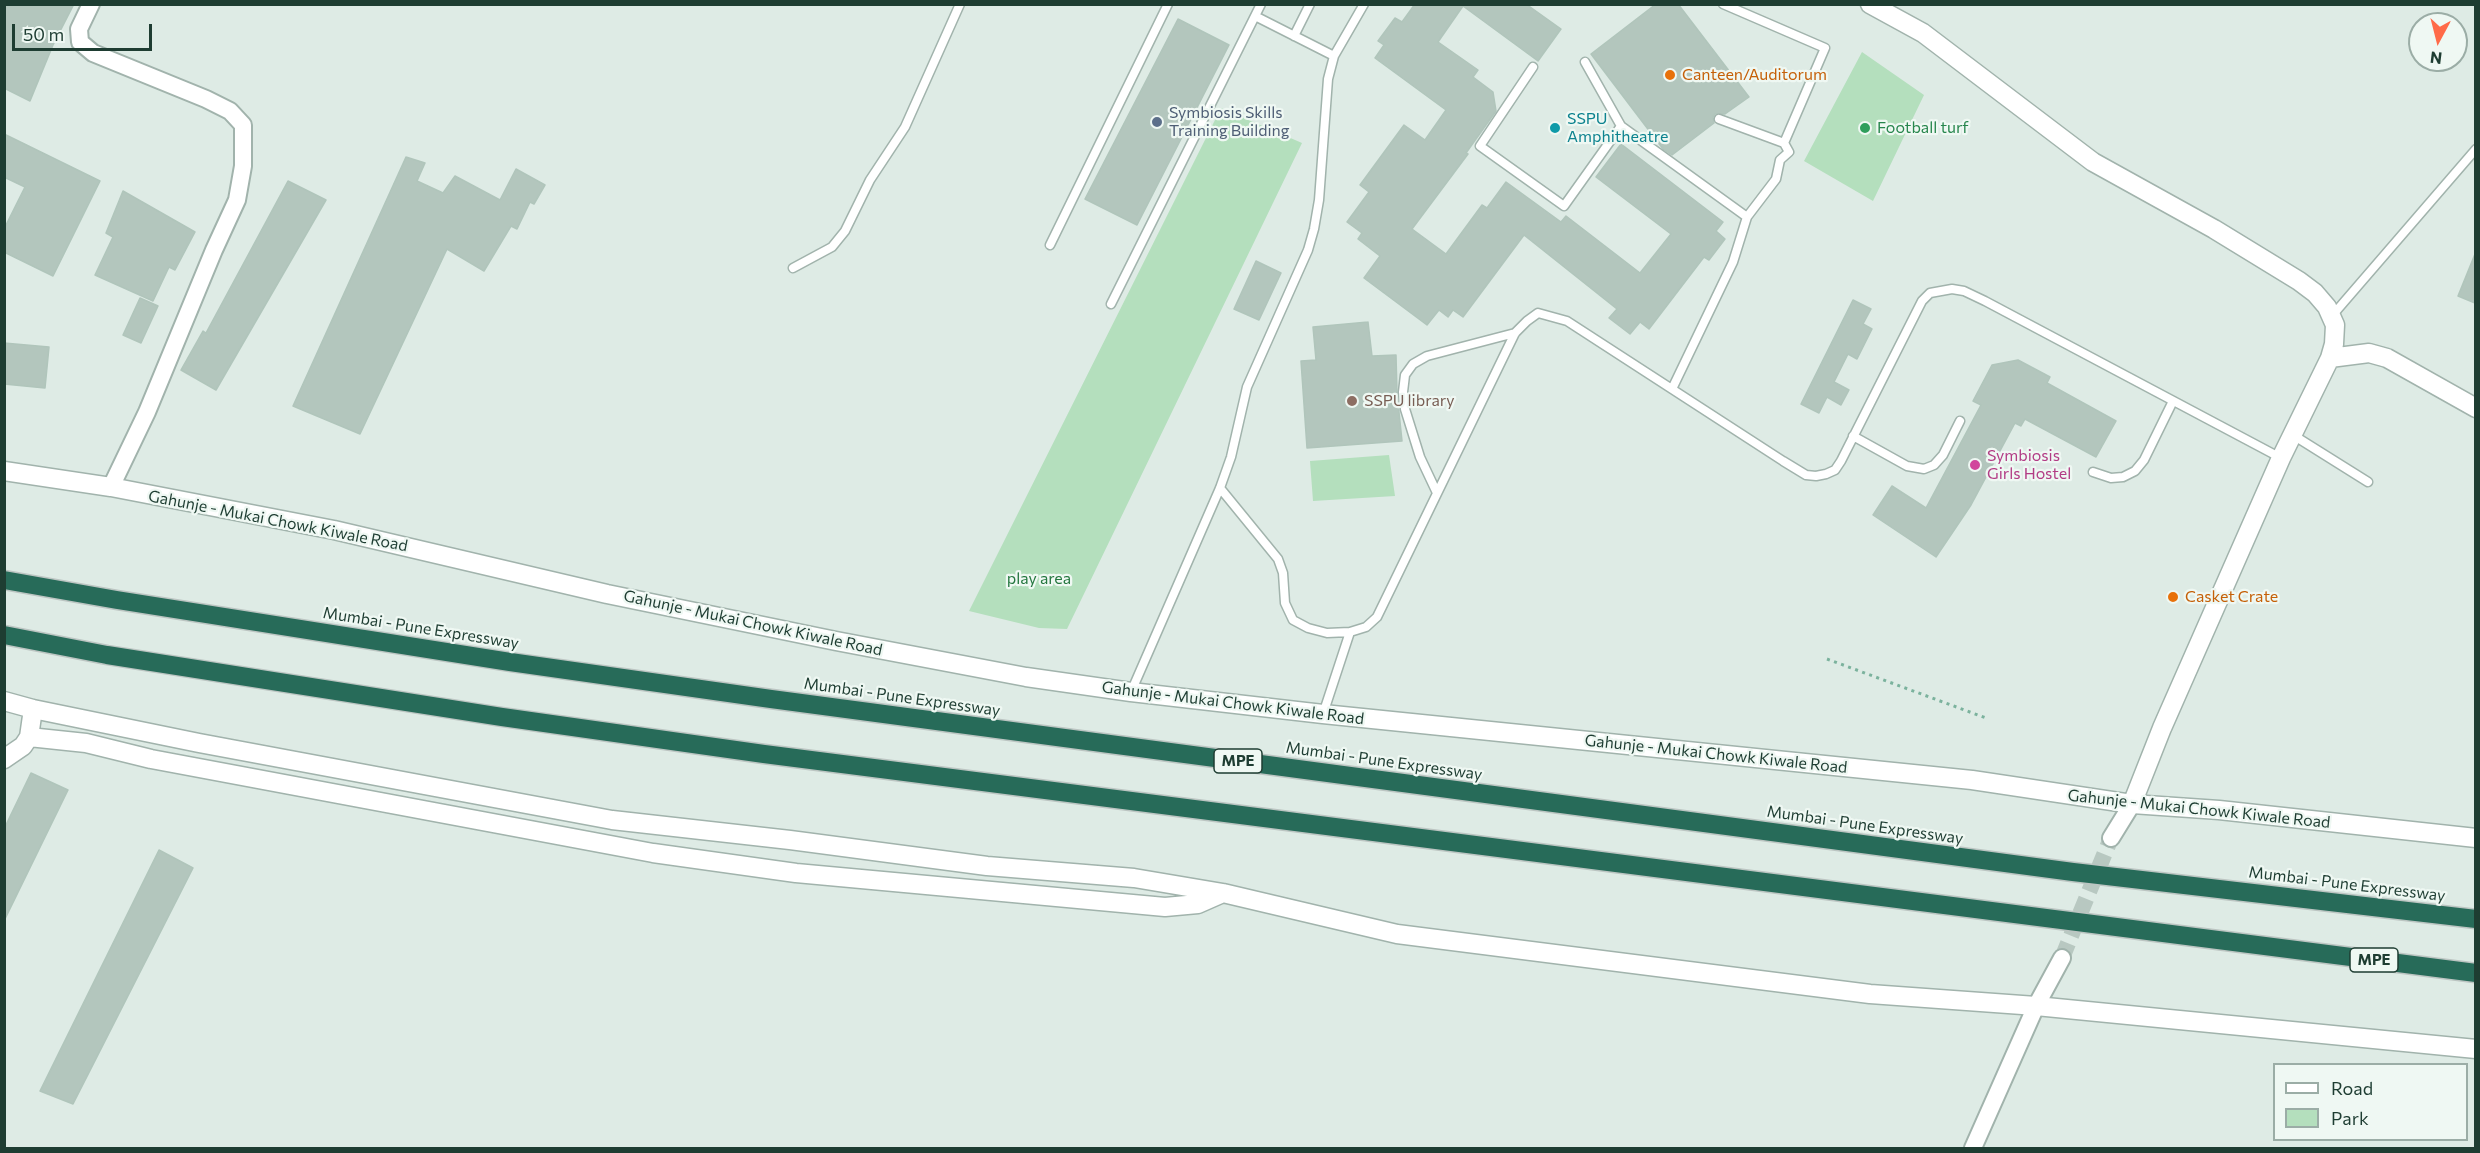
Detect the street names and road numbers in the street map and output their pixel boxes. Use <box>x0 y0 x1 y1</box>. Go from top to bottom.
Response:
street label: Gahunje - Mukai Chowk Kiwale Road <box>147 486 409 556</box>
street label: Gahunje - Mukai Chowk Kiwale Road <box>622 586 884 660</box>
street label: Mumbai - Pune Expressway <box>322 603 520 653</box>
street label: Mumbai - Pune Expressway <box>803 674 1001 720</box>
street label: Gahunje - Mukai Chowk Kiwale Road <box>1101 677 1365 729</box>
street label: Gahunje - Mukai Chowk Kiwale Road <box>1584 731 1848 777</box>
street label: Mumbai - Pune Expressway <box>1285 738 1483 784</box>
road number: MPE <box>1214 749 1262 773</box>
street label: Gahunje - Mukai Chowk Kiwale Road <box>2067 786 2331 832</box>
street label: Mumbai - Pune Expressway <box>1766 802 1964 848</box>
street label: Mumbai - Pune Expressway <box>2247 862 2447 906</box>
road number: MPE <box>2350 948 2398 972</box>

